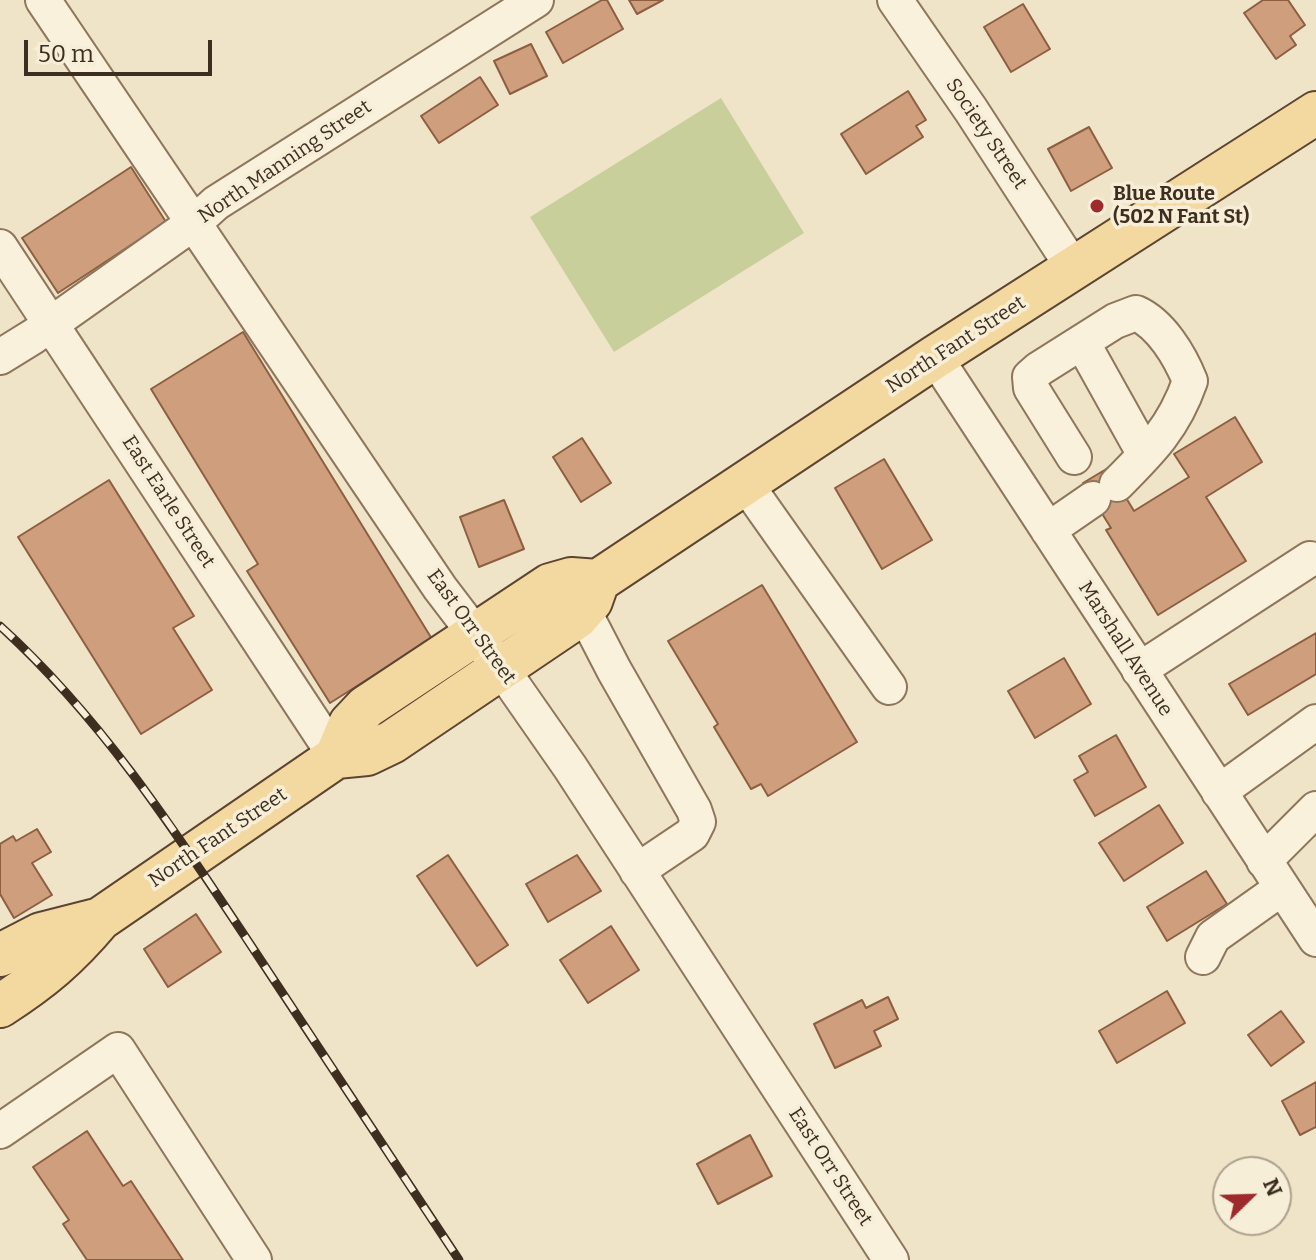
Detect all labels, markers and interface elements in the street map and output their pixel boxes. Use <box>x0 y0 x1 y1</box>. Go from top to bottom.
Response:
scale bar <box>28 24 216 74</box>
text: 50 m <box>38 40 94 68</box>
street label: Society Street <box>940 74 1032 194</box>
street label: North Manning Street <box>194 95 376 229</box>
place label: Blue Route (502 N Fant St) <box>1113 182 1249 229</box>
marker: Blue Route (502 N Fant St) <box>1088 197 1106 215</box>
street label: North Fant Street <box>882 291 1030 399</box>
street label: East Earle Street <box>116 432 220 572</box>
street label: East Orr Street <box>421 565 521 689</box>
street label: Marshall Avenue <box>1073 577 1177 721</box>
street label: North Fant Street <box>144 783 292 893</box>
street label: East Orr Street <box>783 1103 877 1231</box>
north arrow <box>1212 1156 1292 1236</box>
text: N <box>1257 1174 1288 1200</box>

